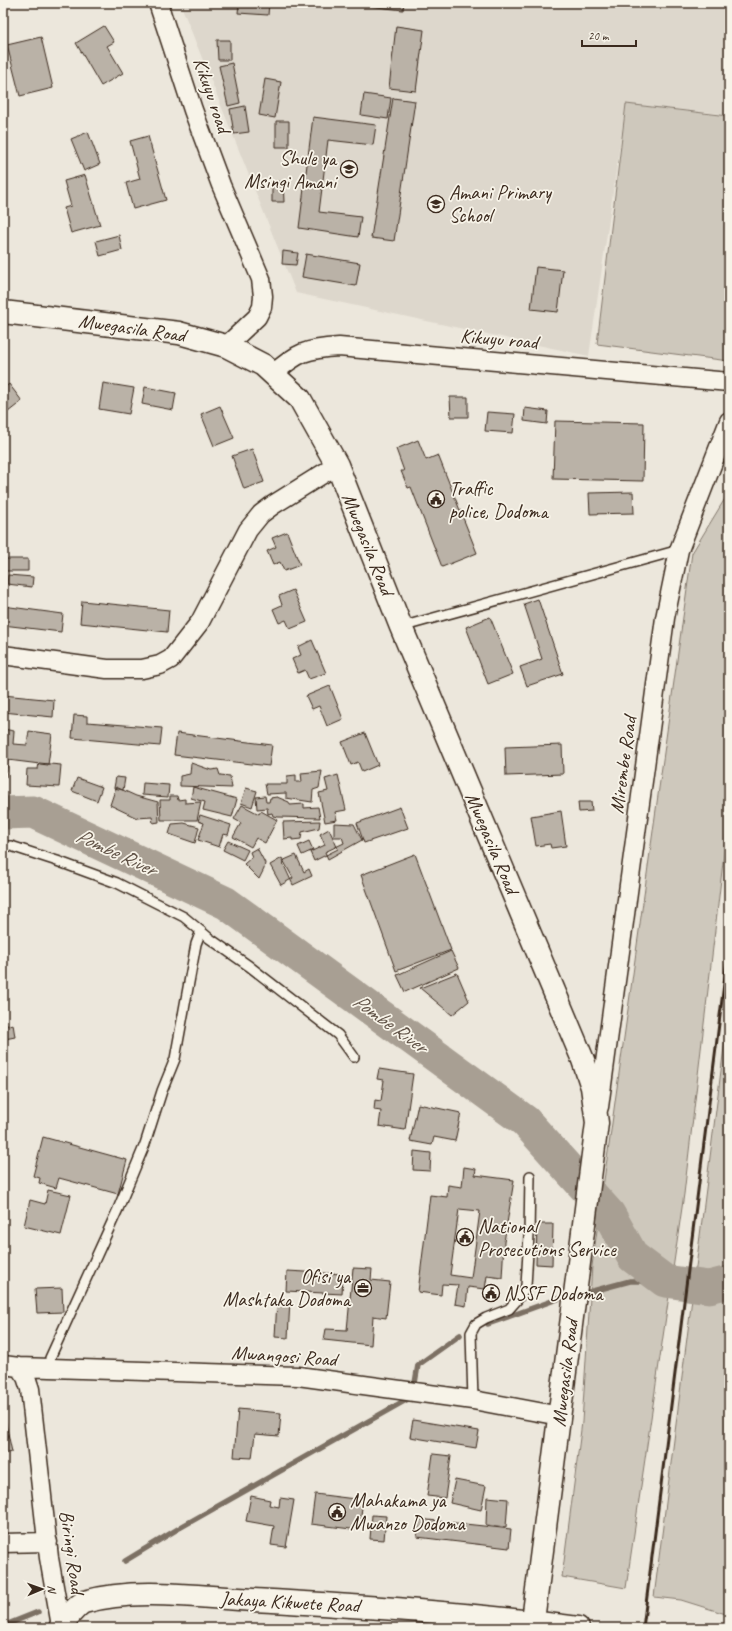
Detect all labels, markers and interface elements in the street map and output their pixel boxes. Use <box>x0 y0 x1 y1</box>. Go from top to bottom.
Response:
scale bar <box>582 22 636 48</box>
text: 20 m <box>588 28 610 44</box>
street label: Kikuyu road <box>188 54 238 139</box>
place label: Shule ya Msingi Amani <box>244 146 338 194</box>
school or university icon: Shule ya Msingi Amani <box>339 159 359 179</box>
place label: Amani Primary School <box>449 180 553 228</box>
school or university icon: Amani Primary School <box>426 194 446 214</box>
street label: Mwegasila Road <box>77 308 190 348</box>
street label: Kikuyu road <box>459 323 542 355</box>
place label: Traffic police, Dodoma <box>449 476 549 524</box>
street label: Mwegasila Road <box>336 489 401 601</box>
public building icon: Traffic police, Dodoma <box>426 489 446 509</box>
street label: Mirembe Road <box>604 712 643 815</box>
street label: Mwegasila Road <box>459 789 526 900</box>
water label: Pombe River <box>72 822 164 884</box>
water label: Pombe River <box>348 987 436 1061</box>
place label: National Prosecutions Service <box>478 1214 617 1262</box>
public building icon: National Prosecutions Service <box>455 1227 475 1247</box>
place label: Ofisi ya Mashtaka Dodoma <box>223 1264 352 1312</box>
office icon: Ofisi ya Mashtaka Dodoma <box>353 1278 373 1298</box>
place label: NSSF Dodoma <box>504 1281 604 1306</box>
public building icon: NSSF Dodoma <box>481 1283 501 1303</box>
street label: Mwegasila Road <box>546 1315 584 1428</box>
street label: Mwangosi Road <box>230 1340 341 1372</box>
place label: Mahakama ya Mwanzo Dodoma <box>350 1488 466 1536</box>
public building icon: Mahakama ya Mwanzo Dodoma <box>327 1502 347 1522</box>
street label: Biringi Road <box>54 1509 91 1598</box>
north arrow <box>22 1569 62 1609</box>
text: N <box>45 1585 59 1594</box>
street label: Jakaya Kikwete Road <box>219 1586 363 1618</box>

